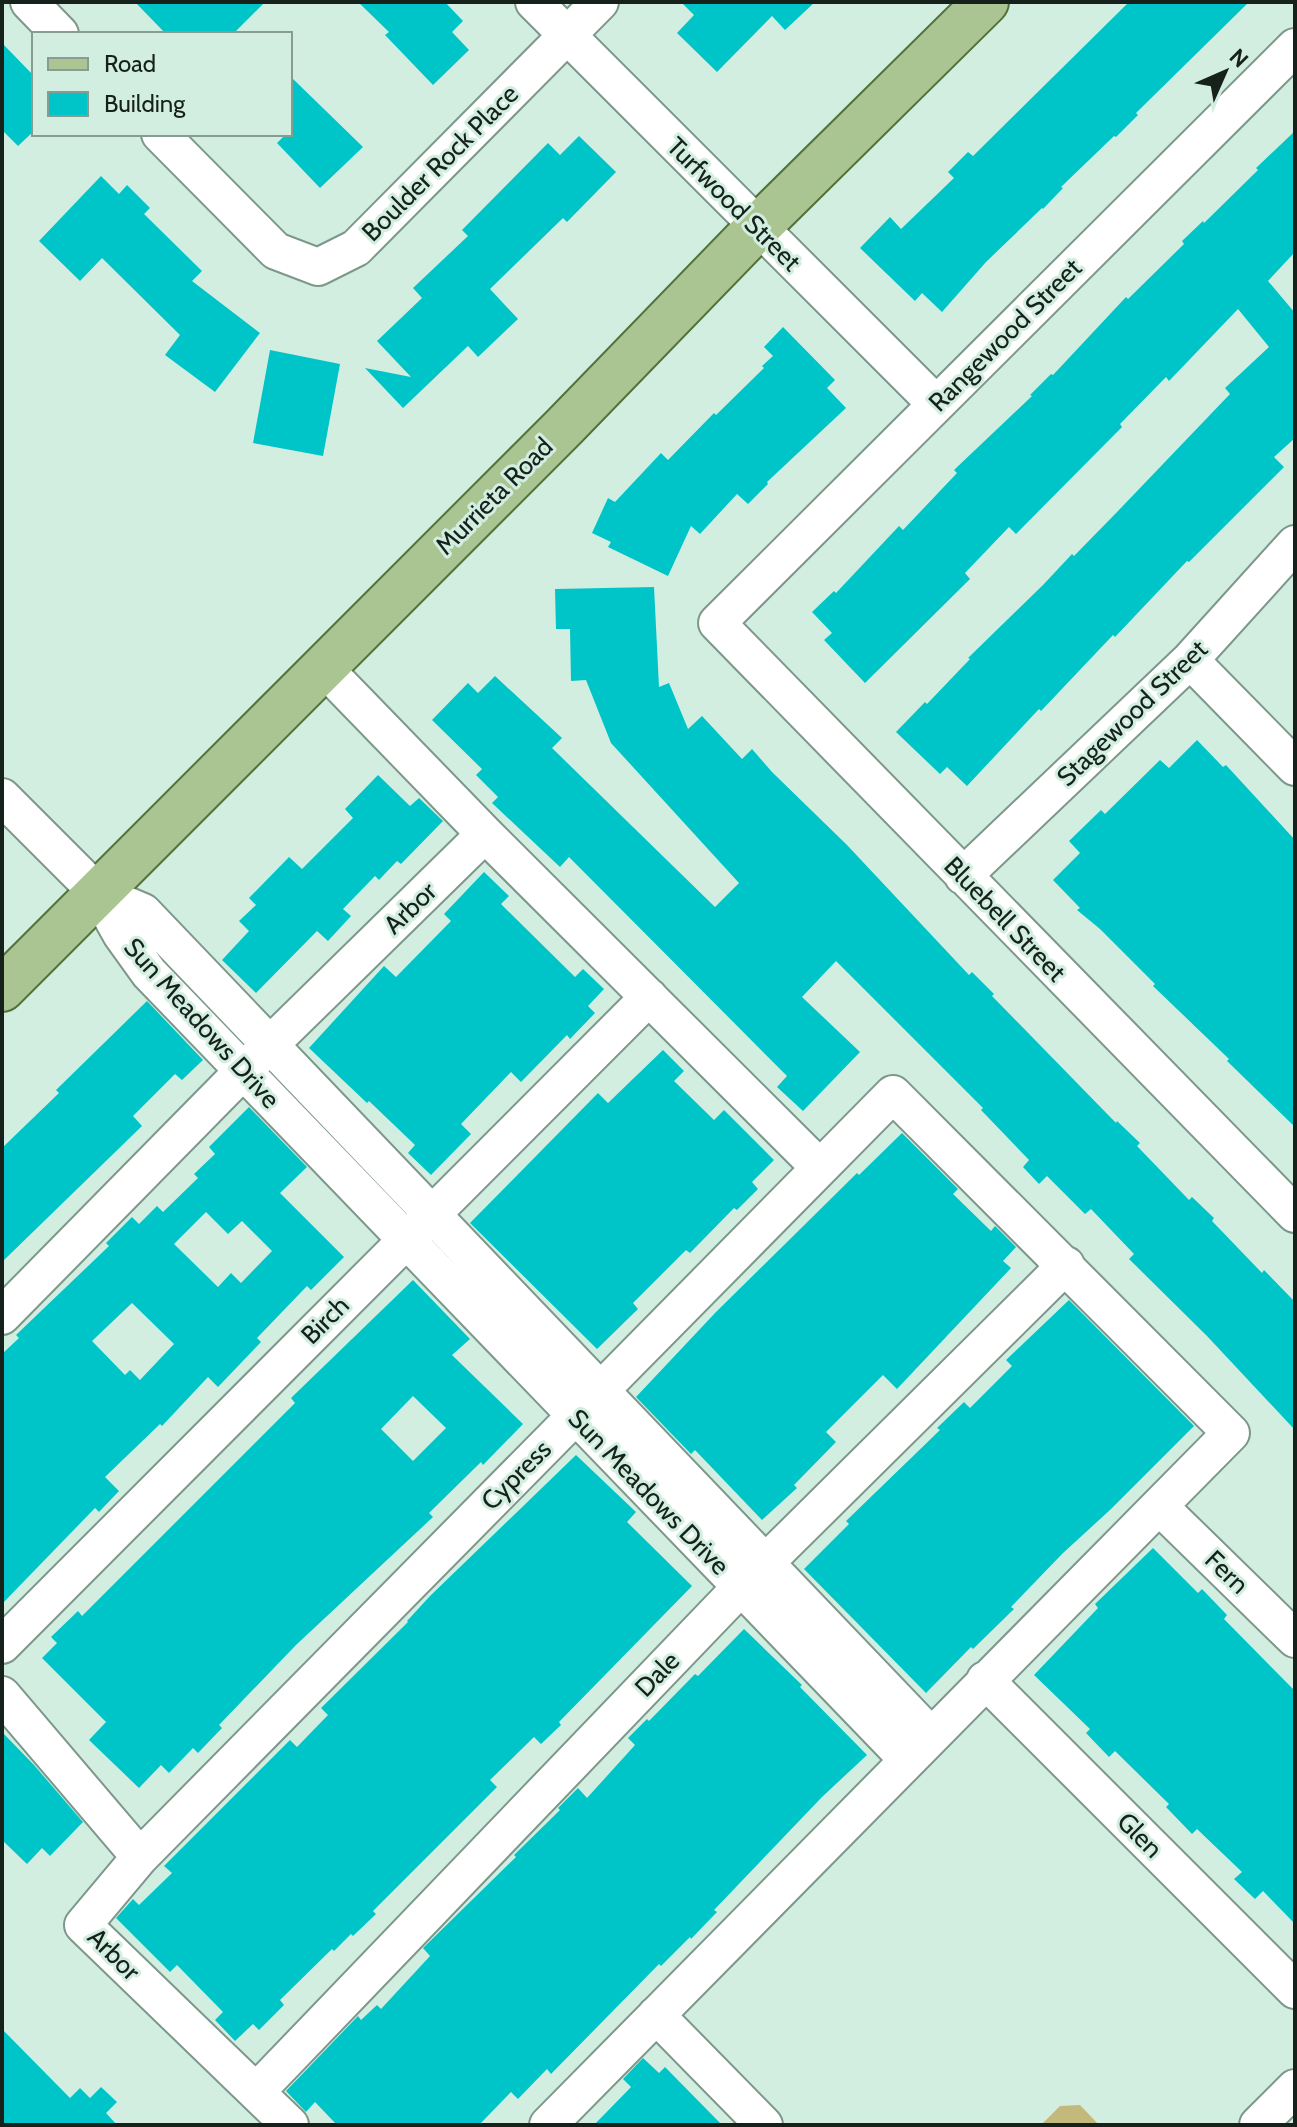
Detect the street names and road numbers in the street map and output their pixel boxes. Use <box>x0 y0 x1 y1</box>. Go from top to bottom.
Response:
street label: Boulder Rock Place <box>355 78 525 248</box>
street label: Turfwood Street <box>660 130 808 278</box>
street label: Rangewood Street <box>922 252 1088 418</box>
street label: Murrieta Road <box>429 431 559 561</box>
street label: Stagewood Street <box>1050 633 1214 793</box>
street label: Bluebell Street <box>938 850 1073 988</box>
street label: Arbor <box>377 875 444 941</box>
street label: Sun Meadows Drive <box>117 931 287 1115</box>
street label: Birch <box>294 1289 356 1351</box>
street label: Sun Meadows Drive <box>562 1402 736 1582</box>
street label: Cypress <box>474 1433 558 1517</box>
street label: Fern <box>1198 1544 1256 1600</box>
street label: Dale <box>628 1645 686 1703</box>
street label: Glen <box>1111 1806 1169 1864</box>
street label: Arbor <box>81 1921 147 1987</box>

